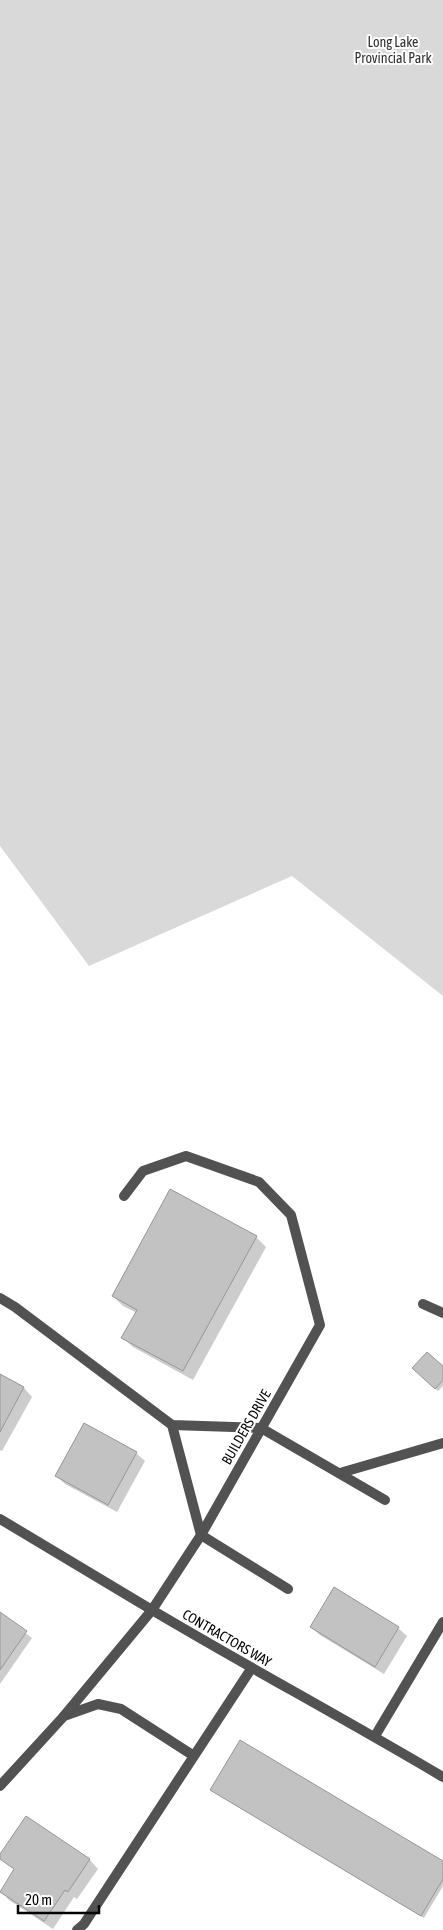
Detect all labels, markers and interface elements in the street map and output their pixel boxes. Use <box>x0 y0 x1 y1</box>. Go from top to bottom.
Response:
park label: Long Lake Provincial Park <box>354 34 432 66</box>
street label: BUILDERS DRIVE <box>218 1387 274 1467</box>
street label: CONTRACTORS WAY <box>180 1606 275 1670</box>
scale bar <box>18 1882 99 1914</box>
text: 20 m <box>25 1891 52 1908</box>

